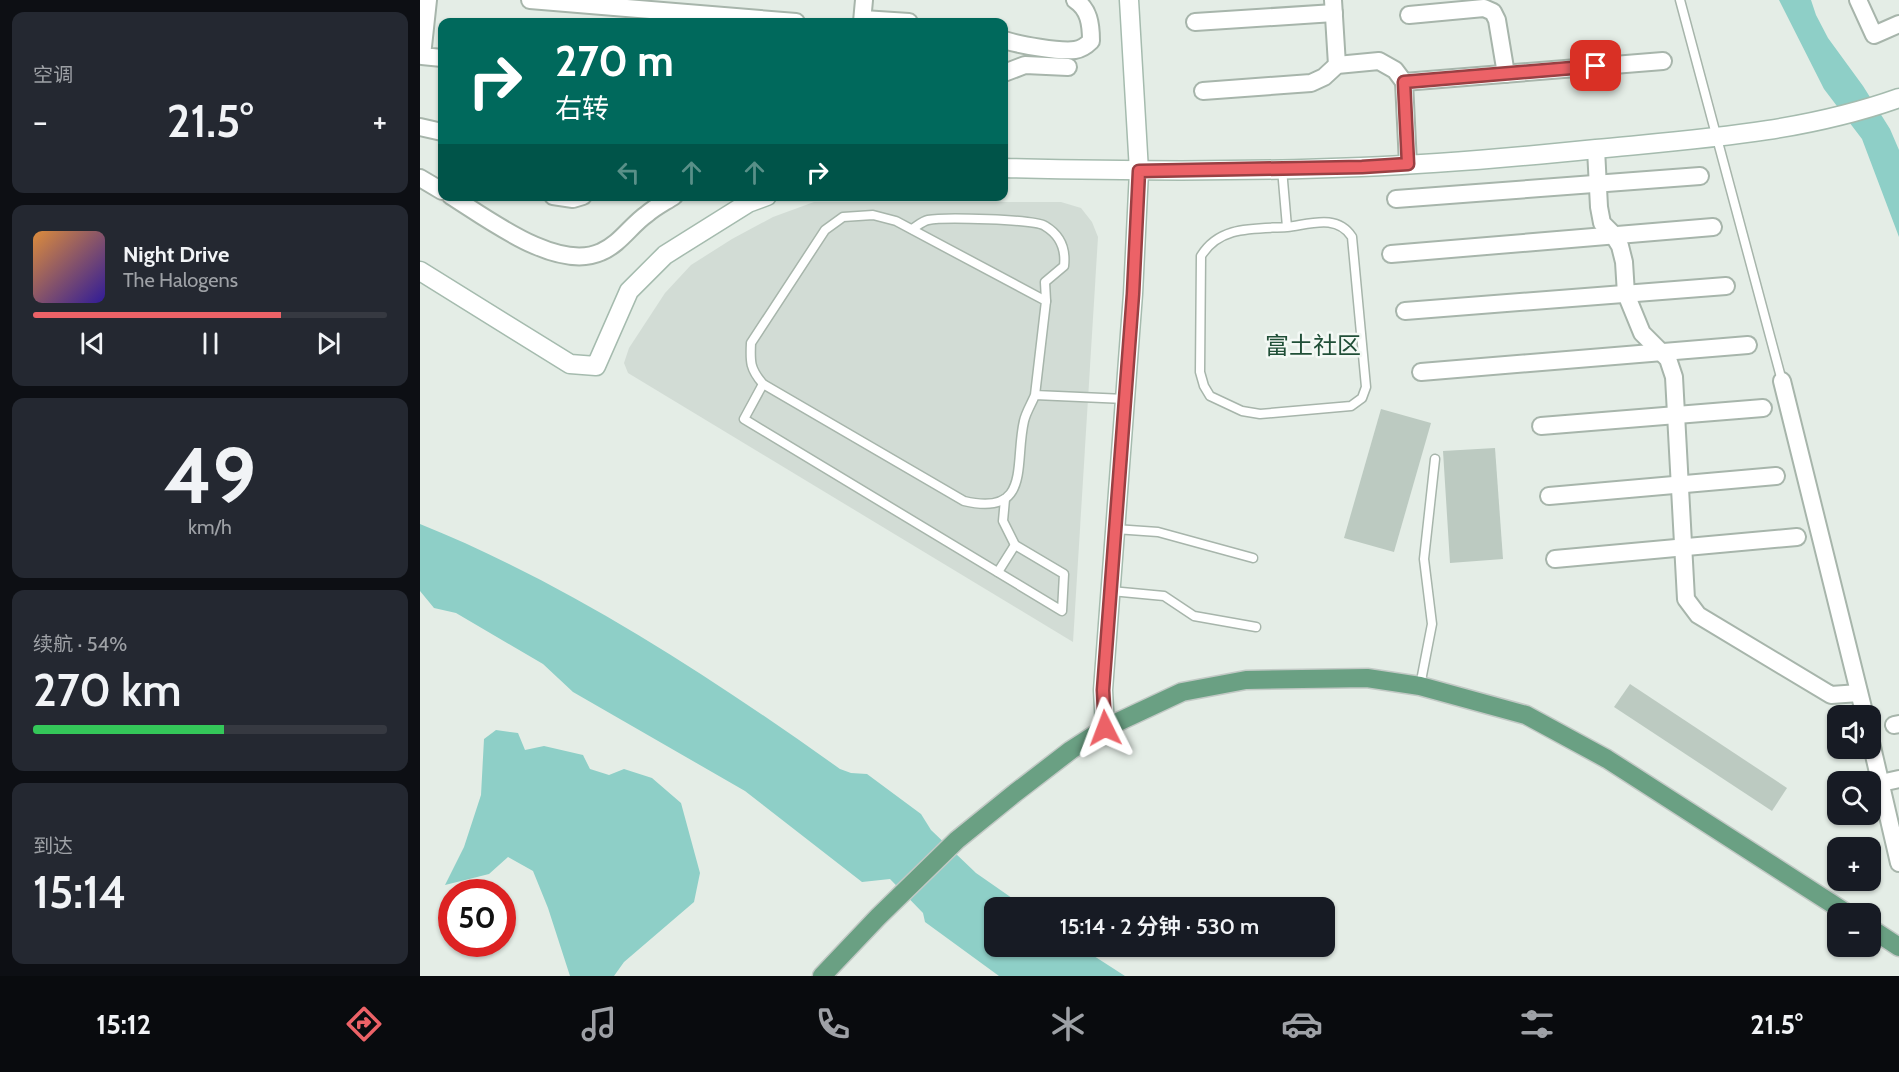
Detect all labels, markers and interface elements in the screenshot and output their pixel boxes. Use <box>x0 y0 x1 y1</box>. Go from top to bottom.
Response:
text: 270 m <box>555 35 674 87</box>
pin <box>1570 40 1621 91</box>
icon: right <box>456 42 534 120</box>
icon: arrive <box>1579 49 1612 82</box>
text: 空调 <box>33 63 73 87</box>
text: 右转 <box>555 92 609 125</box>
text: 21.5° <box>167 94 253 148</box>
text: − <box>33 101 48 141</box>
text: + <box>372 101 387 141</box>
icon: left <box>612 156 645 189</box>
icon: ahead <box>675 156 708 189</box>
icon: ahead <box>738 156 771 189</box>
icon: right <box>801 156 834 189</box>
text: Night Drive <box>123 241 229 268</box>
text: The Halogens <box>123 268 238 292</box>
icon: previous <box>76 327 109 360</box>
icon: pause <box>194 327 227 360</box>
icon: next <box>312 327 345 360</box>
district label: 富土社区 <box>1265 331 1361 360</box>
text: 49 <box>164 428 256 523</box>
text: km/h <box>188 515 232 539</box>
text: 续航 · 54% <box>33 632 127 656</box>
text: 270 km <box>33 663 181 717</box>
position arrow <box>1073 696 1137 760</box>
map controls <box>1827 705 1881 957</box>
button: sound <box>1827 705 1881 759</box>
button: search <box>1827 771 1881 825</box>
text: 到达 <box>33 834 73 858</box>
button: + <box>1827 837 1881 891</box>
text: 15:14 <box>33 865 126 919</box>
speed limit sign: 50 <box>438 879 516 957</box>
button: − <box>1827 903 1881 957</box>
text: 15:14 · 2 分钟 · 530 m <box>1060 913 1259 940</box>
icon: directions <box>343 1003 385 1045</box>
icon: music <box>578 1003 620 1045</box>
icon: phone <box>812 1003 854 1045</box>
icon: climate <box>1047 1003 1089 1045</box>
icon: car <box>1281 1003 1323 1045</box>
icon: filters <box>1516 1003 1558 1045</box>
text: 15:12 <box>96 1008 151 1041</box>
text: 21.5° <box>1750 1008 1803 1041</box>

